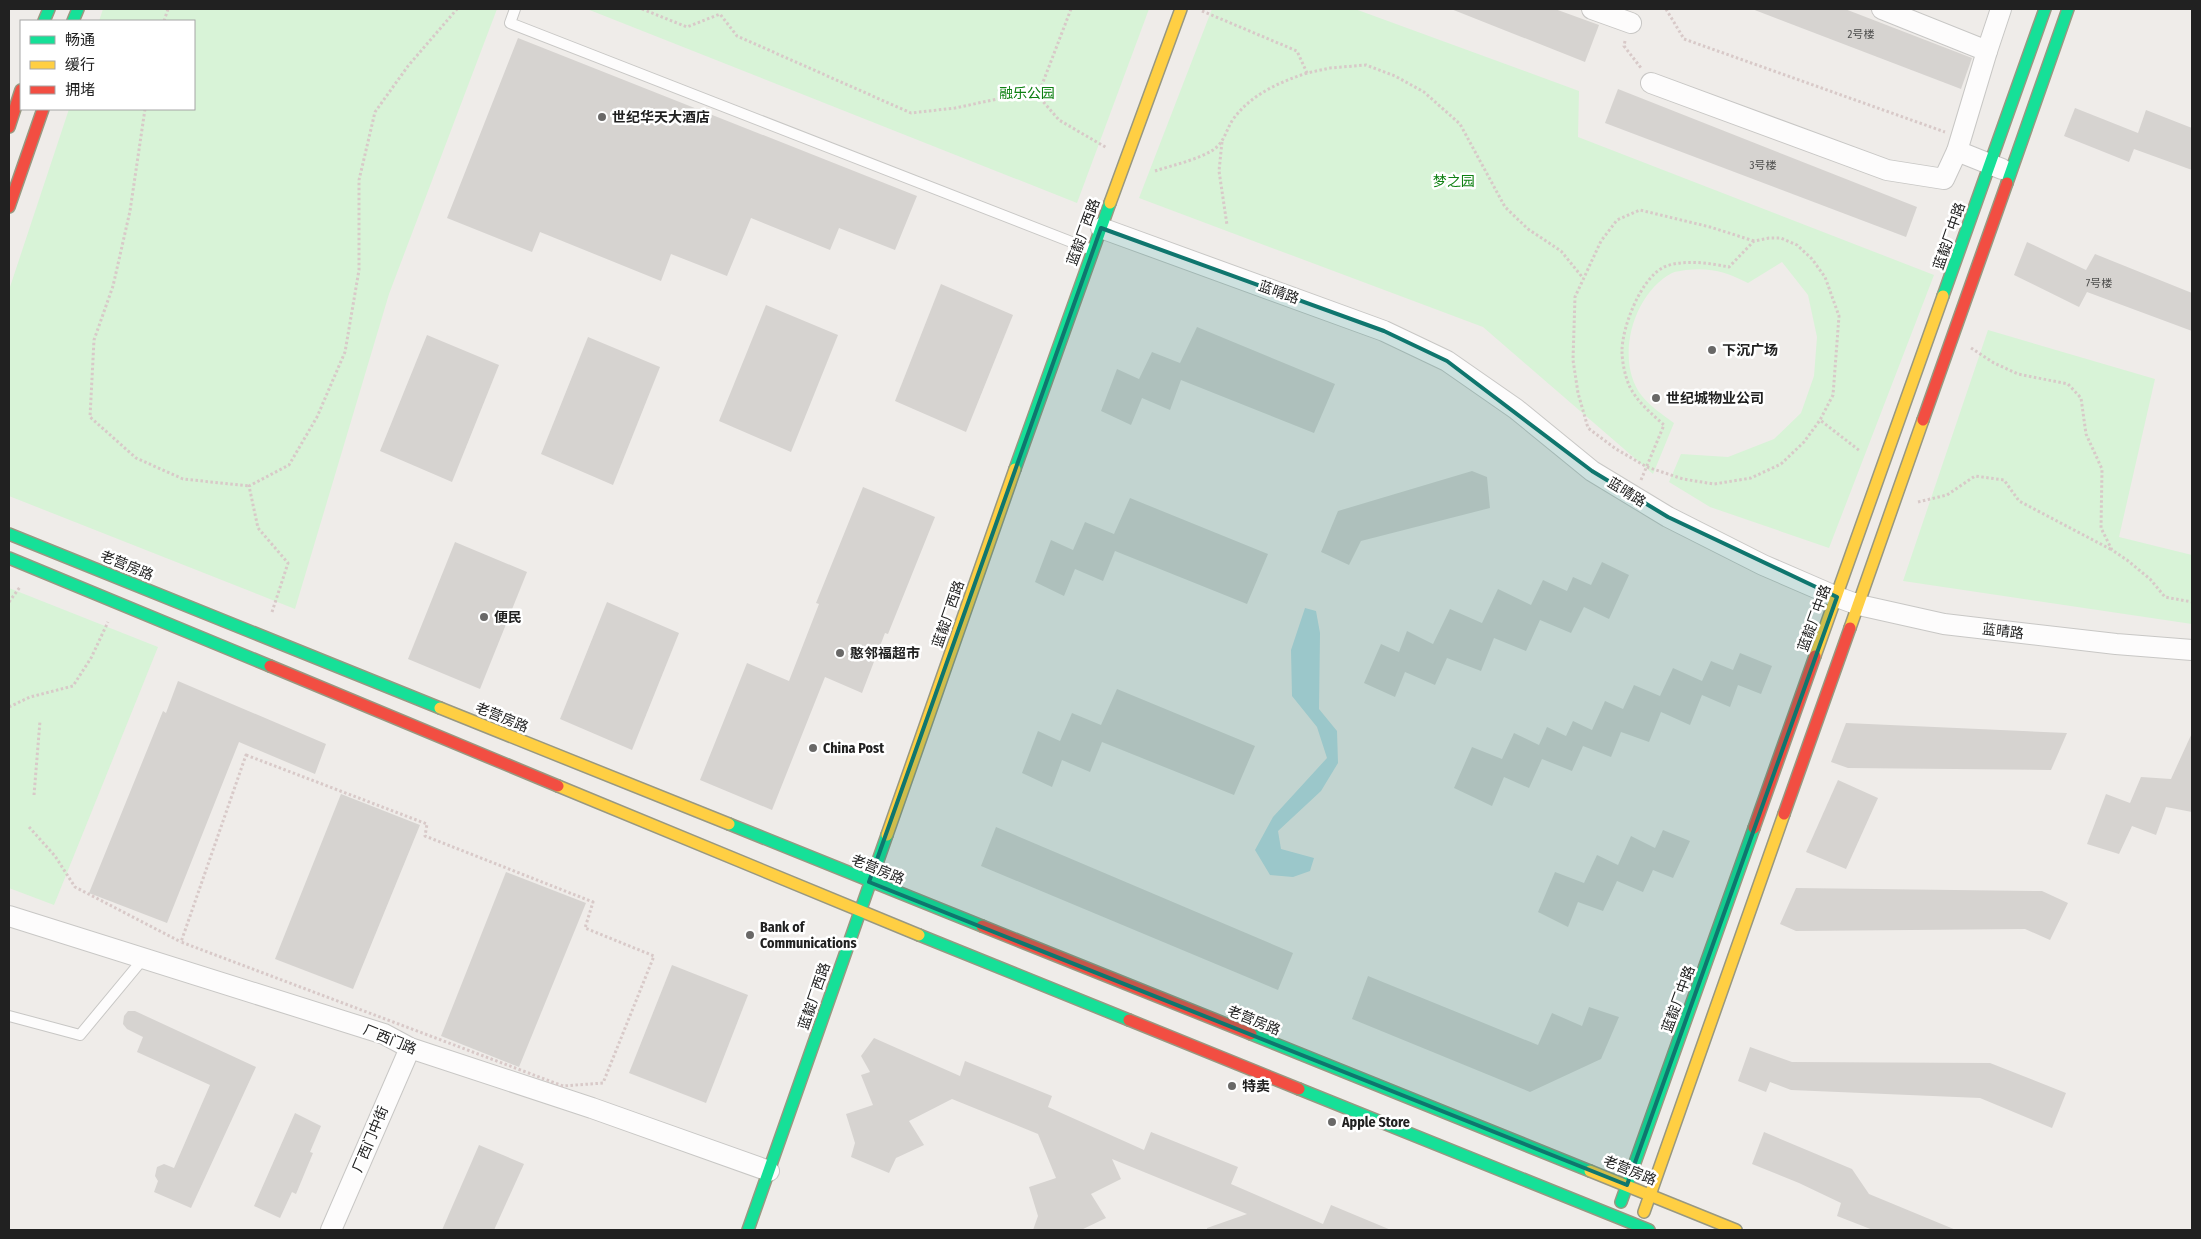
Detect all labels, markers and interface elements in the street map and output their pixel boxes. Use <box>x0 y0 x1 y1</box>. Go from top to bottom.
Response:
legend <box>20 20 195 110</box>
house number: 2号楼 <box>1848 28 1874 41</box>
text: 畅通 <box>65 31 95 49</box>
text: 缓行 <box>65 56 95 74</box>
text: 拥堵 <box>65 81 95 99</box>
park label: 融乐公园 <box>999 85 1055 102</box>
place label: 世纪华天大酒店 <box>612 109 710 126</box>
marker: 世纪华天大酒店 <box>596 111 608 123</box>
house number: 3号楼 <box>1750 159 1776 172</box>
park label: 梦之园 <box>1433 173 1475 190</box>
street label: 蓝靛厂西路 <box>1064 196 1103 268</box>
street label: 蓝靛厂中路 <box>1930 200 1969 272</box>
street label: 蓝晴路 <box>1256 277 1301 308</box>
house number: 7号楼 <box>2086 277 2112 290</box>
place label: 下沉广场 <box>1722 342 1778 359</box>
marker: 下沉广场 <box>1706 344 1718 356</box>
place label: 世纪城物业公司 <box>1666 390 1764 407</box>
marker: 世纪城物业公司 <box>1650 392 1662 404</box>
street label: 蓝晴路 <box>1604 474 1649 511</box>
street label: 老营房路 <box>98 547 156 584</box>
street label: 蓝靛厂西路 <box>929 578 968 650</box>
street label: 蓝靛厂中路 <box>1795 582 1834 654</box>
place label: 便民 <box>494 609 522 626</box>
marker: 便民 <box>478 611 490 623</box>
street label: 蓝晴路 <box>1981 621 2025 642</box>
place label: 憨邻福超市 <box>850 645 920 662</box>
marker: 憨邻福超市 <box>834 647 846 659</box>
street label: 老营房路 <box>473 699 531 736</box>
place label: China Post <box>823 740 885 757</box>
marker: China Post <box>807 742 819 754</box>
street label: 老营房路 <box>849 851 907 888</box>
place label: Bank of Communications <box>760 919 857 952</box>
marker: Bank of Communications <box>744 929 756 941</box>
street label: 蓝靛厂西路 <box>795 960 834 1032</box>
street label: 蓝靛厂中路 <box>1659 963 1698 1035</box>
street label: 老营房路 <box>1225 1002 1283 1039</box>
street label: 厂西门路 <box>361 1021 419 1058</box>
place label: 特卖 <box>1242 1078 1270 1095</box>
marker: 特卖 <box>1226 1080 1238 1092</box>
street label: 厂西门中街 <box>349 1104 392 1175</box>
place label: Apple Store <box>1341 1114 1410 1131</box>
marker: Apple Store <box>1326 1116 1338 1128</box>
street label: 老营房路 <box>1601 1152 1659 1189</box>

